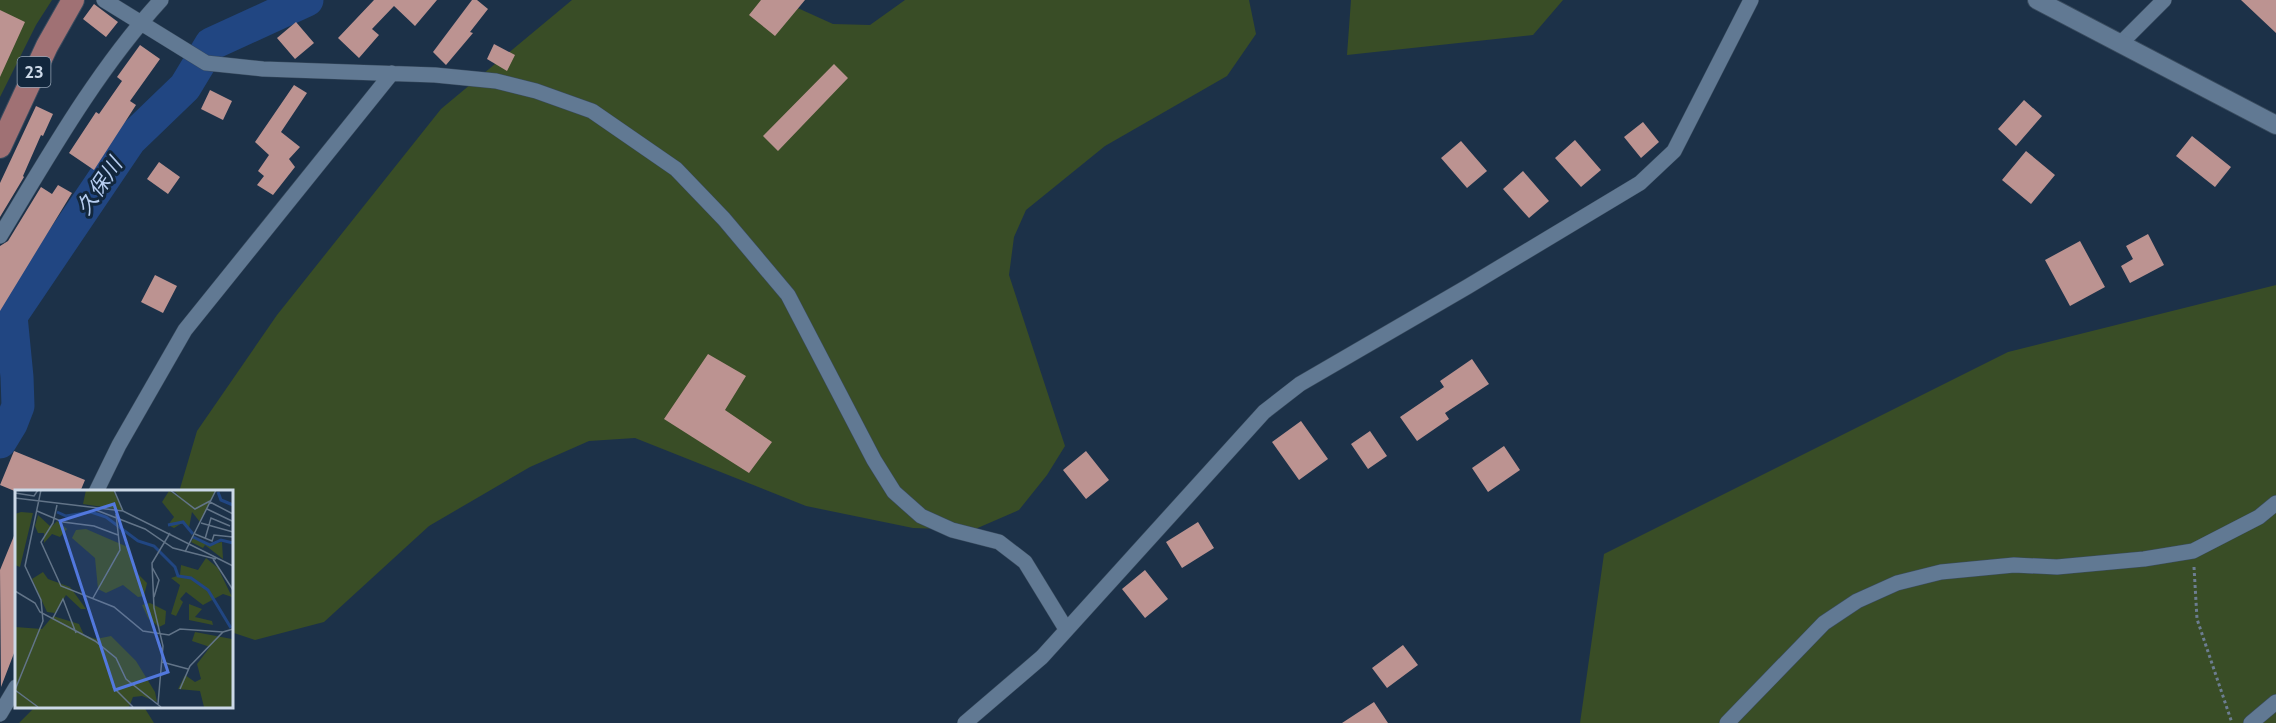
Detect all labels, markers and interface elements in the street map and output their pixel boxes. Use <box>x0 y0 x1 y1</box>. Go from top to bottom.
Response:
road number: 23 <box>18 57 51 87</box>
water label: 久保川 <box>71 151 128 219</box>
inset map <box>15 490 232 708</box>

